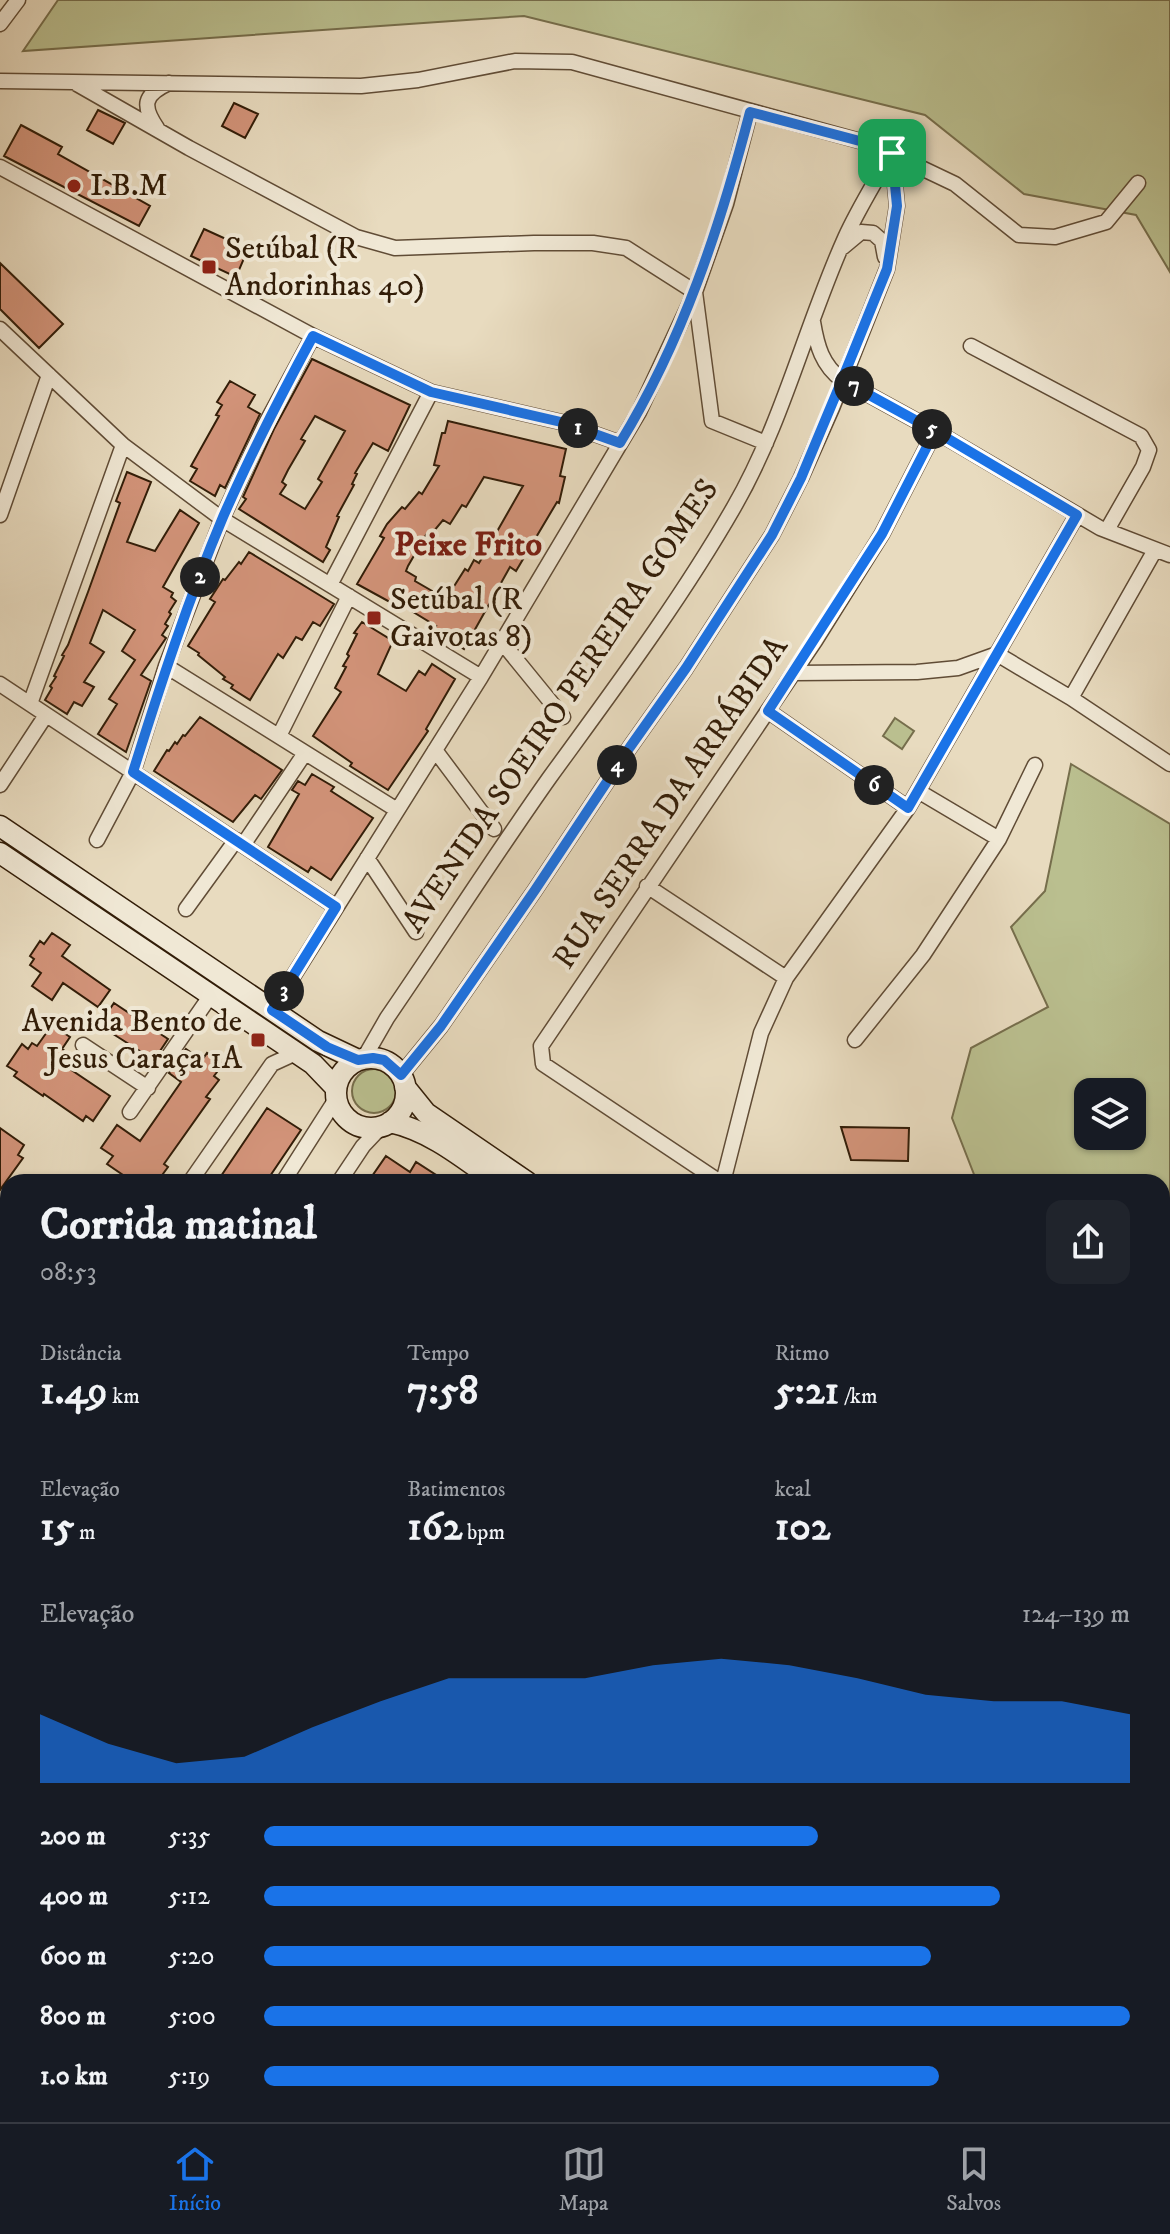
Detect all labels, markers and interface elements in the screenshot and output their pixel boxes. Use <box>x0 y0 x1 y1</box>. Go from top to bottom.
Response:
pin <box>858 119 926 187</box>
icon: arrive <box>870 131 914 175</box>
place label: I.B.M <box>90 166 168 206</box>
marker: I.B.M <box>65 177 83 195</box>
place label: Setúbal (R Andorinhas 40) <box>225 229 425 306</box>
marker: Setúbal (R Andorinhas 40) <box>200 258 218 276</box>
pin: 7 <box>834 366 874 406</box>
text: 7 <box>848 372 860 399</box>
pin: 1 <box>558 408 598 448</box>
pin: 5 <box>912 409 952 449</box>
text: 1 <box>574 414 582 441</box>
text: 5 <box>927 415 937 442</box>
street label: AVENIDA SOEIRO PEREIRA GOMES <box>394 472 728 940</box>
district label: Peixe Frito <box>394 524 542 566</box>
pin: 2 <box>180 557 220 597</box>
text: 2 <box>195 563 205 590</box>
place label: Setúbal (R Gaivotas 8) <box>390 580 532 657</box>
marker: Setúbal (R Gaivotas 8) <box>365 609 383 627</box>
street label: RUA SERRA DA ARRÁBIDA <box>545 629 798 977</box>
pin: 4 <box>597 745 637 785</box>
text: 4 <box>611 751 623 778</box>
pin: 6 <box>854 765 894 805</box>
text: 6 <box>868 771 880 798</box>
pin: 3 <box>264 971 304 1011</box>
text: 3 <box>280 977 288 1004</box>
place label: Avenida Bento de Jesus Caraça 1A <box>22 1002 243 1079</box>
marker: Avenida Bento de Jesus Caraça 1A <box>249 1031 267 1049</box>
map controls <box>1074 1078 1146 1150</box>
button: layers <box>1074 1078 1146 1150</box>
text: Corrida matinal <box>40 1198 317 1253</box>
button: share <box>1046 1200 1130 1284</box>
text: 08:53 <box>40 1256 96 1289</box>
text: Distância <box>40 1340 122 1367</box>
text: Tempo <box>407 1340 469 1367</box>
text: Ritmo <box>775 1340 829 1367</box>
text: 1.49 <box>40 1367 108 1417</box>
text: 7:58 <box>407 1367 479 1417</box>
text: 5:21 <box>775 1367 839 1417</box>
text: km <box>108 1383 140 1410</box>
text: /km <box>839 1383 877 1410</box>
text: Elevação <box>40 1476 120 1503</box>
text: Batimentos <box>407 1476 505 1503</box>
text: kcal <box>775 1476 811 1503</box>
text: 15 <box>40 1503 74 1553</box>
text: 162 <box>407 1503 462 1553</box>
text: 102 <box>775 1503 830 1553</box>
text: m <box>74 1519 96 1546</box>
text: bpm <box>462 1519 505 1546</box>
text: Elevação <box>40 1598 134 1631</box>
text: 124–139 m <box>1022 1598 1130 1631</box>
text: 200 m <box>40 1820 106 1853</box>
text: 5:35 <box>168 1820 210 1853</box>
text: 400 m <box>40 1880 108 1913</box>
text: 5:12 <box>168 1880 210 1913</box>
text: 600 m <box>40 1940 107 1973</box>
text: 5:20 <box>168 1940 214 1973</box>
text: 800 m <box>40 2000 106 2033</box>
text: 5:00 <box>168 2000 216 2033</box>
text: 1.0 km <box>40 2060 108 2093</box>
text: 5:19 <box>168 2060 210 2093</box>
tab: Início <box>169 2142 221 2217</box>
tab: Mapa <box>559 2142 608 2217</box>
tab: Salvos <box>946 2142 1001 2217</box>

